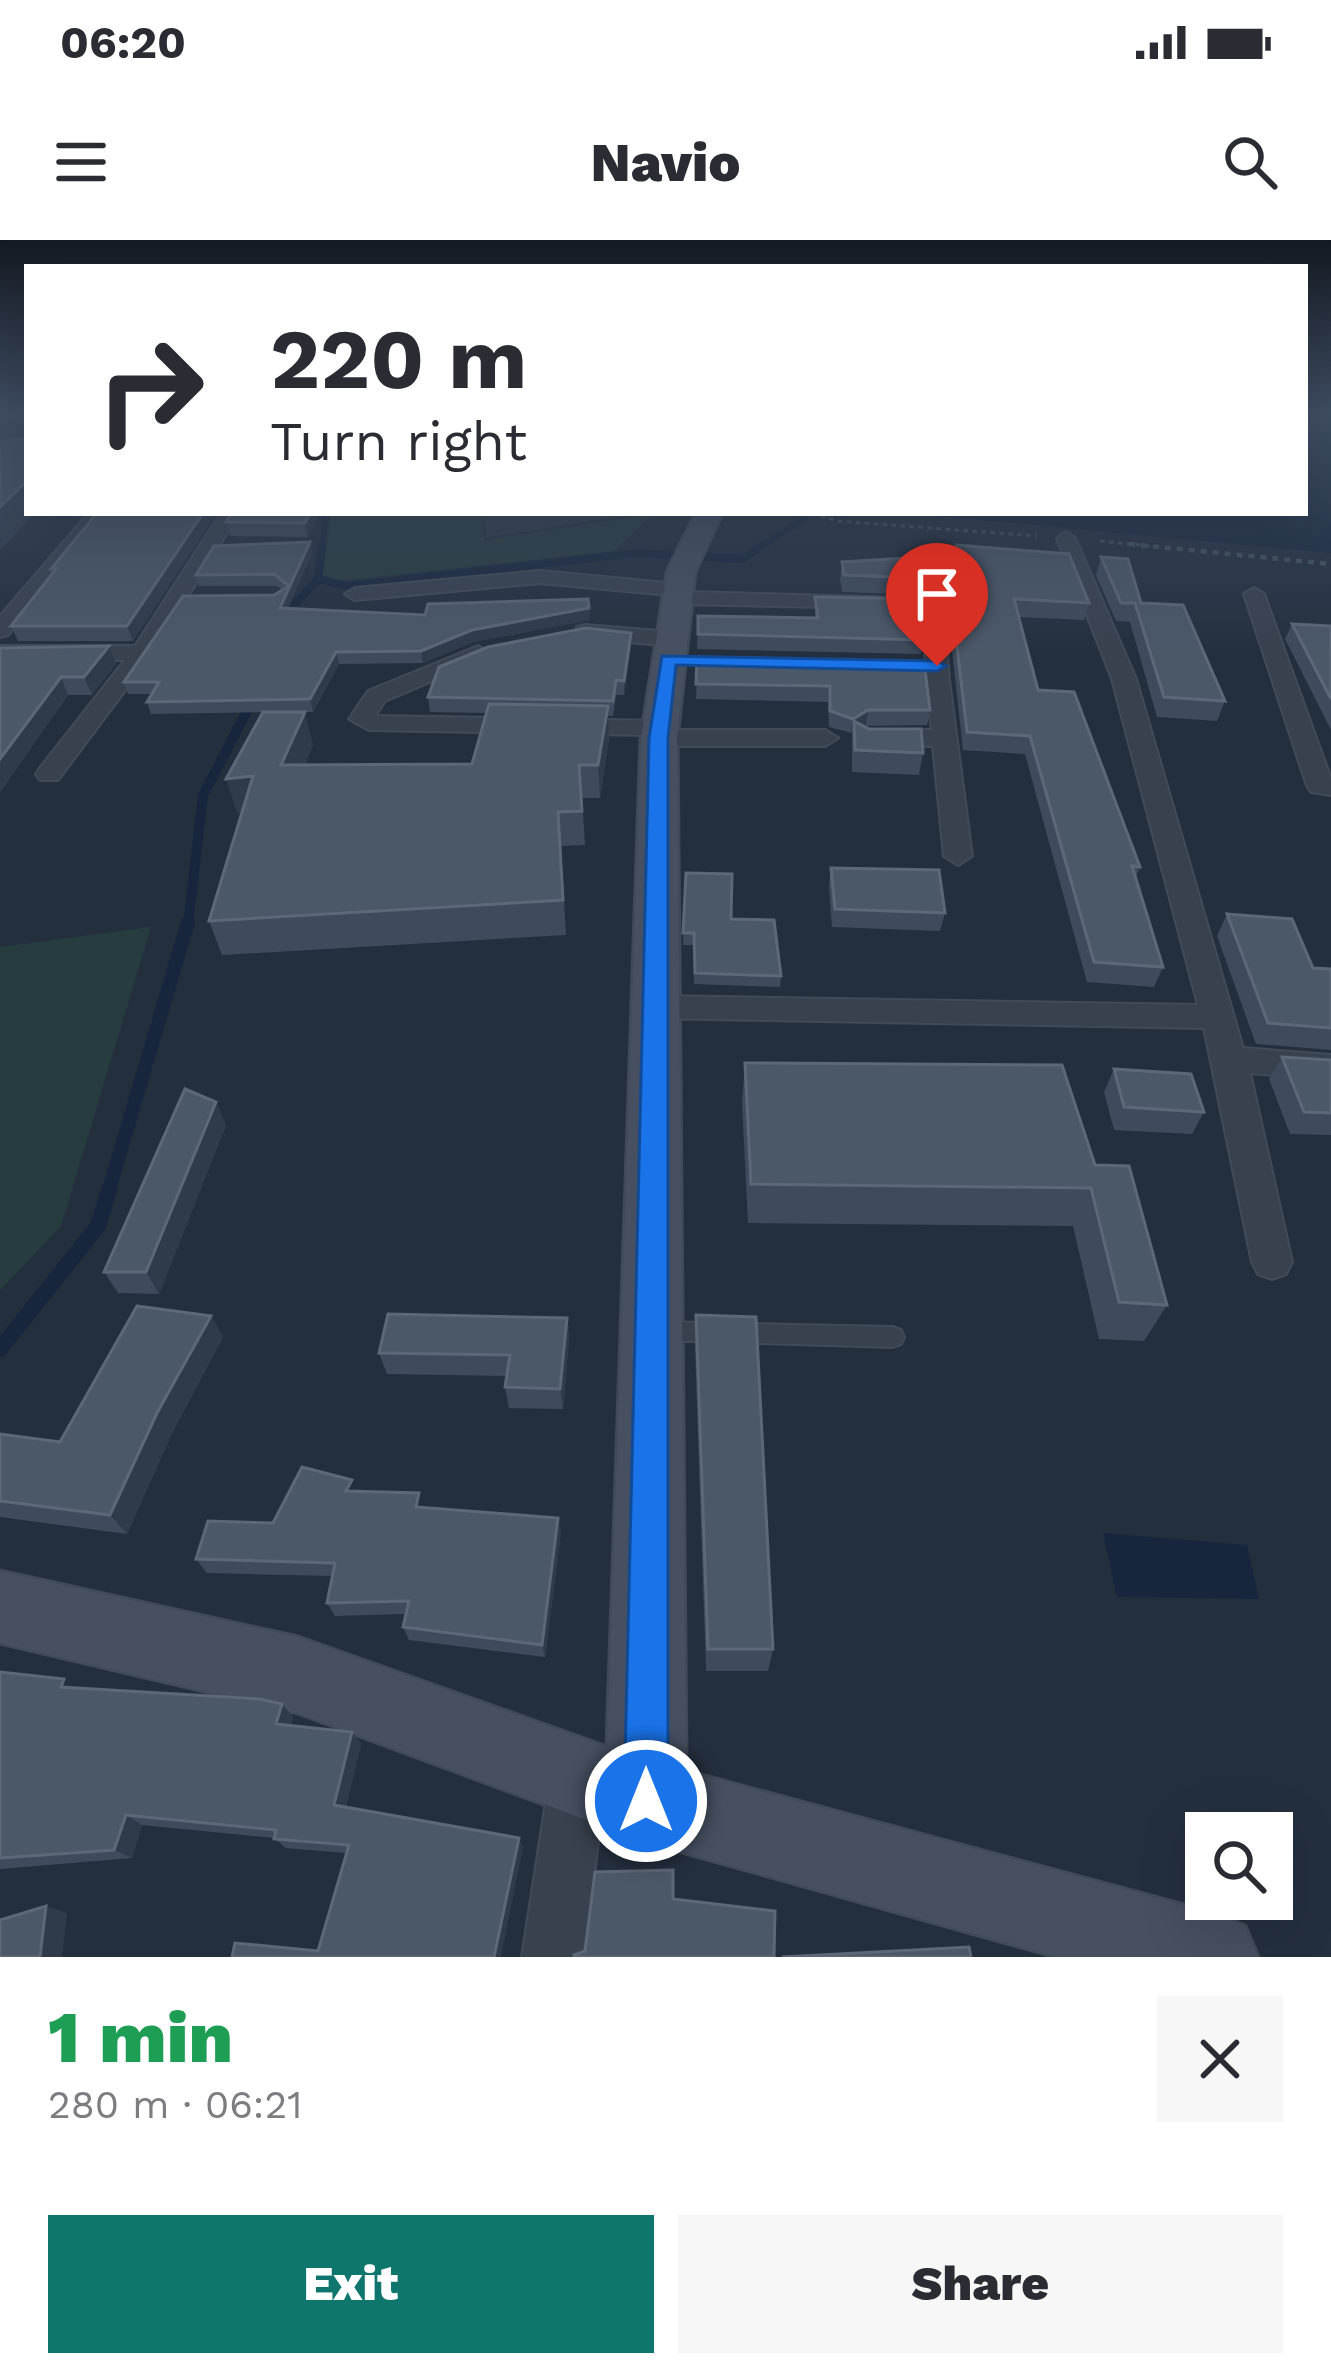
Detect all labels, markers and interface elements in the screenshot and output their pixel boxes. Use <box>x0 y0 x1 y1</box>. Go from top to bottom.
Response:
text: 06:20 <box>60 16 186 69</box>
icon: menu <box>48 129 114 195</box>
icon: search <box>1217 129 1283 195</box>
text: Navio <box>591 131 740 194</box>
text: 220 m <box>270 310 527 408</box>
icon: right <box>72 312 228 468</box>
text: Turn right <box>270 410 527 473</box>
pin <box>886 543 988 666</box>
icon: arrive <box>904 561 970 627</box>
position arrow <box>583 1738 709 1864</box>
map controls <box>1185 1812 1293 1920</box>
button: search <box>1185 1812 1293 1920</box>
text: 1 min <box>48 1995 233 2079</box>
button: close <box>1157 1996 1283 2122</box>
text: 280 m · 06:21 <box>48 2082 302 2127</box>
button: Exit <box>48 2215 654 2353</box>
button: Share <box>678 2215 1283 2353</box>

